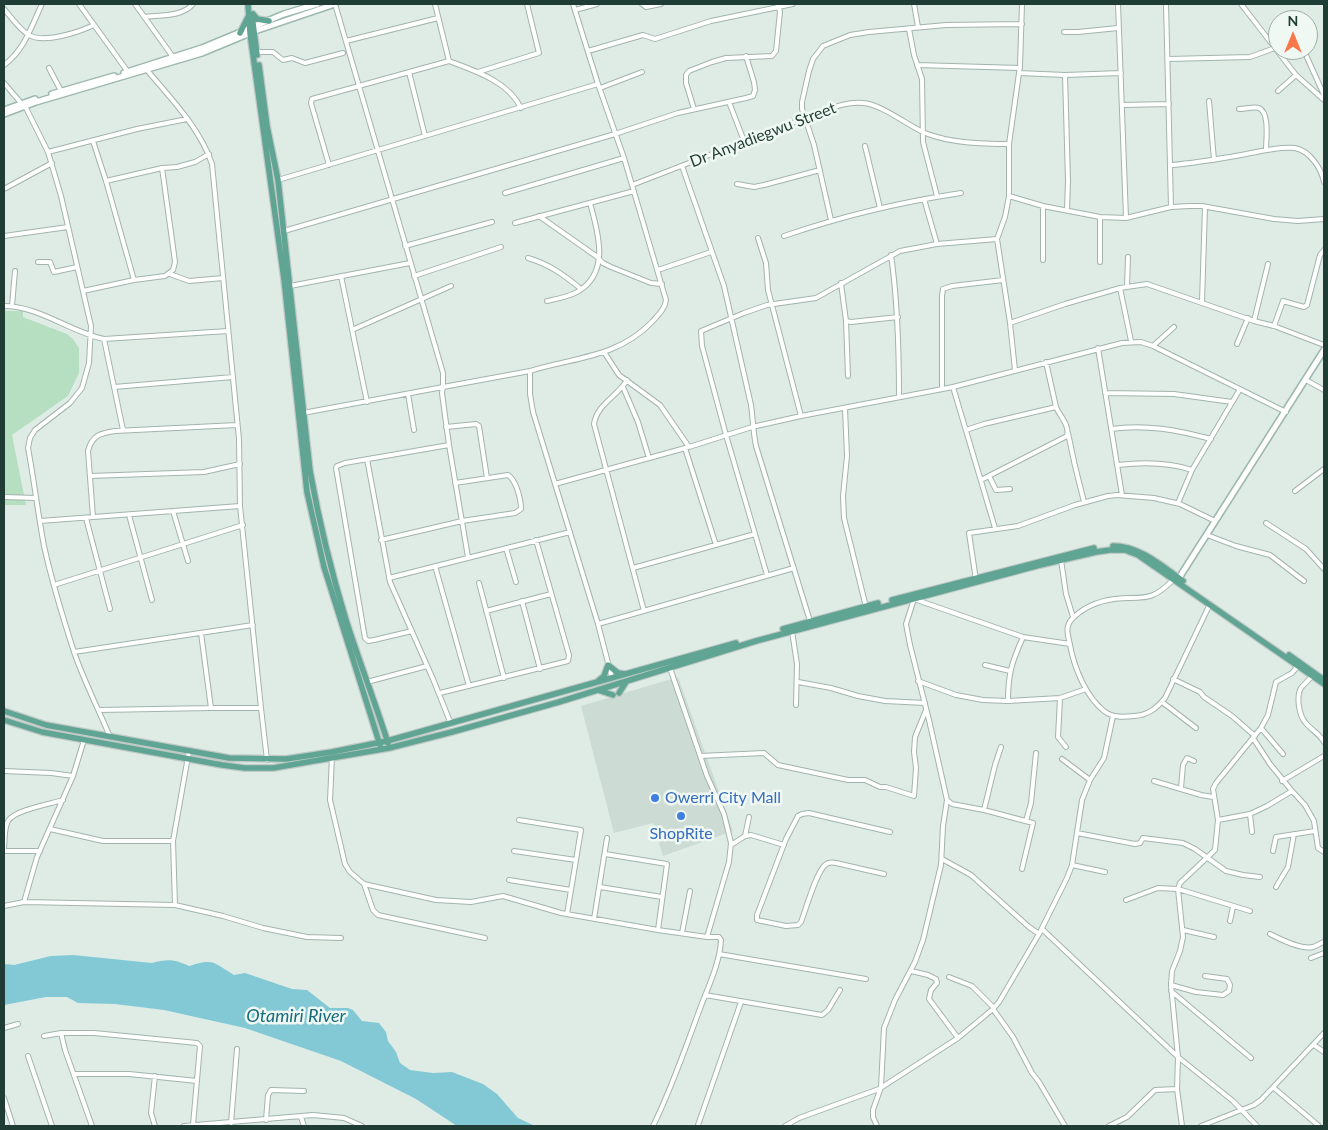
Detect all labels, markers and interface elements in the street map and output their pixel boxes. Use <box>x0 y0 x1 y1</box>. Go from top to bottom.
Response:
north arrow <box>1268 10 1318 60</box>
text: N <box>1288 12 1298 29</box>
street label: Dr Anyadiegwu Street <box>687 98 839 172</box>
place label: Owerri City Mall <box>665 788 781 808</box>
marker: Owerri City Mall <box>649 792 661 804</box>
marker: ShopRite <box>675 810 687 822</box>
place label: ShopRite <box>649 824 713 844</box>
water label: Otamiri River <box>246 1005 346 1027</box>

